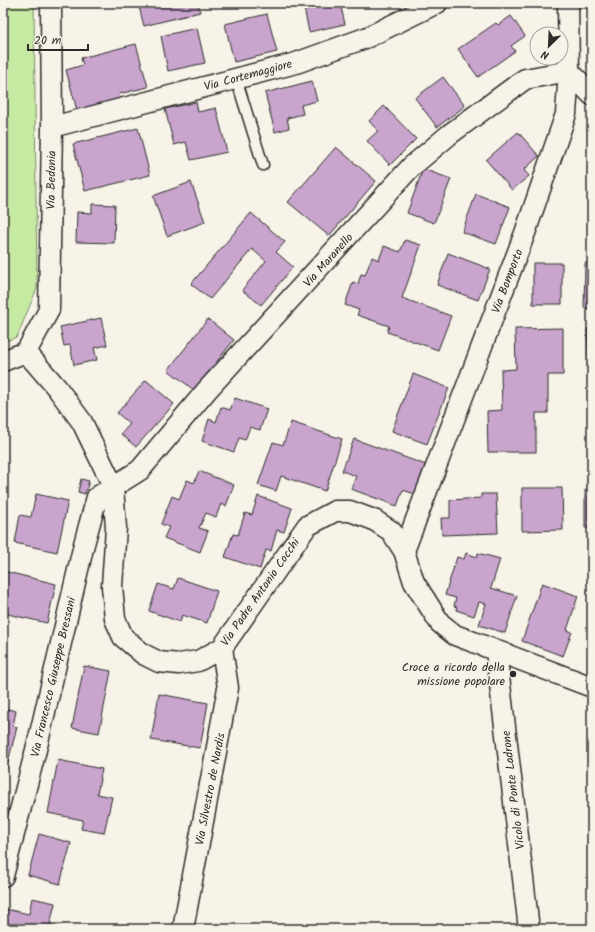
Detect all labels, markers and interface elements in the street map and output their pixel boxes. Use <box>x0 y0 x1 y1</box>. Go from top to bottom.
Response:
scale bar <box>28 26 88 52</box>
north arrow <box>529 26 569 66</box>
text: 20 m <box>34 31 62 50</box>
text: N <box>538 45 552 64</box>
street label: Via Cortemaggiore <box>202 54 295 96</box>
street label: Via Bedonia <box>41 150 62 210</box>
street label: Via Maranello <box>299 229 358 292</box>
street label: Via Bomporto <box>486 246 528 316</box>
street label: Via Padre Antonio Cocchi <box>216 534 306 650</box>
street label: Via Francesco Giuseppe Bressani <box>26 594 81 759</box>
place label: Croce a ricordo della missione popolare <box>402 658 506 691</box>
marker: Croce a ricordo della missione popolare <box>508 669 518 679</box>
street label: Vicolo di Ponte Ladrone <box>497 729 530 850</box>
street label: Via Silvestro de Nardis <box>190 731 231 847</box>

